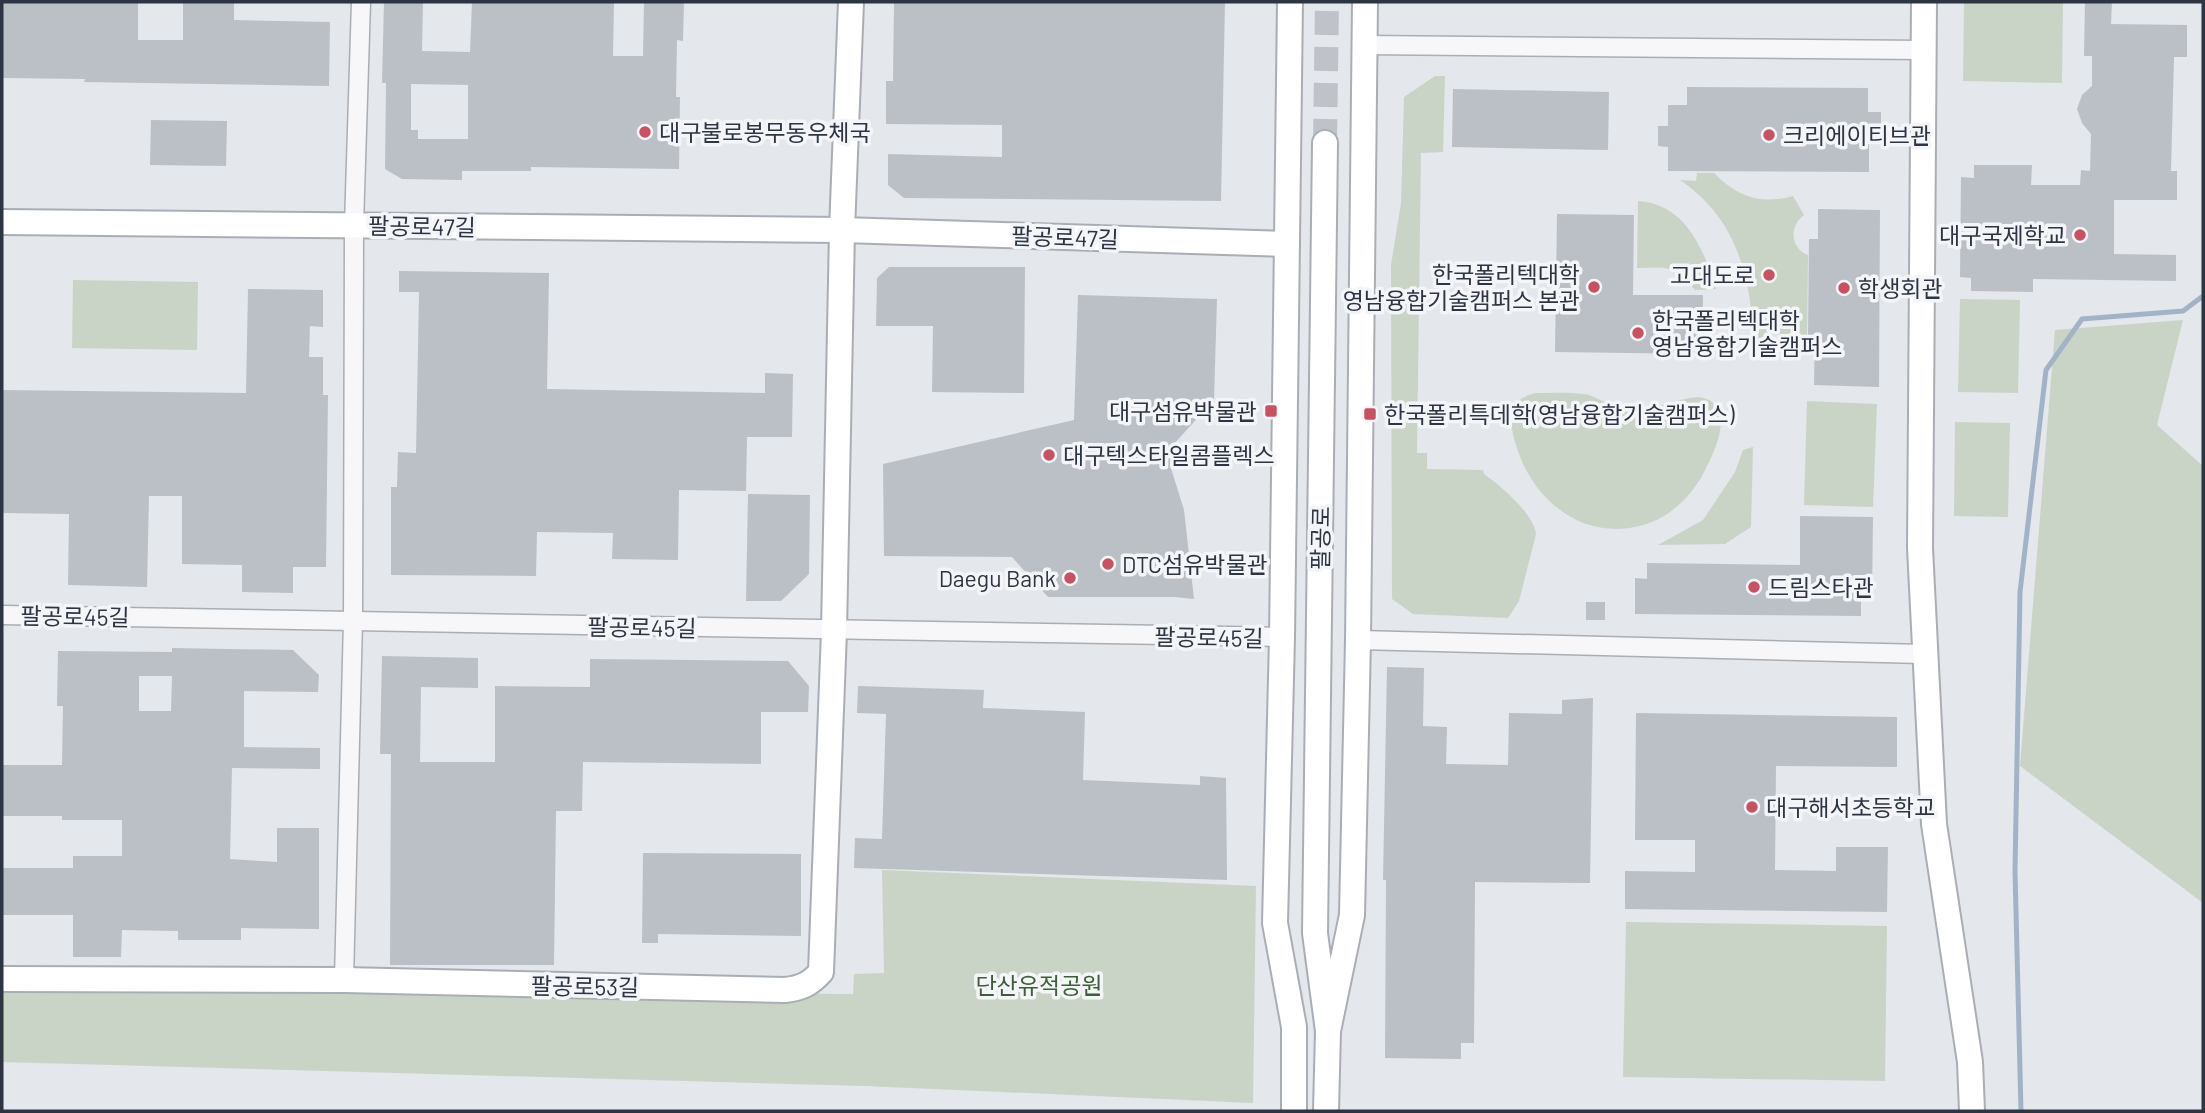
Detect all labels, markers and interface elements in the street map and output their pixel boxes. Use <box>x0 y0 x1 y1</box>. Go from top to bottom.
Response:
place label: 대구불로봉무동우체국 <box>659 118 871 146</box>
place label: 크리에이티브관 <box>1783 121 1931 149</box>
marker: 대구불로봉무동우체국 <box>637 124 653 140</box>
marker: 크리에이티브관 <box>1761 127 1777 143</box>
street label: 팔공로47길 <box>368 211 476 241</box>
street label: 팔공로47길 <box>1011 221 1119 253</box>
place label: 대구국제학교 <box>1939 221 2066 249</box>
marker: 대구국제학교 <box>2072 227 2088 243</box>
place label: 한국폴리텍대학 영남융합기술캠퍼스 본관 <box>1343 260 1580 314</box>
place label: 고대도로 <box>1670 261 1755 289</box>
marker: 고대도로 <box>1761 267 1777 283</box>
place label: 학생회관 <box>1858 274 1943 302</box>
marker: 한국폴리텍대학 영남융합기술캠퍼스 본관 <box>1586 279 1602 295</box>
marker: 학생회관 <box>1836 280 1852 296</box>
place label: 한국폴리텍대학 영남융합기술캠퍼스 <box>1652 306 1842 360</box>
marker: 한국폴리텍대학 영남융합기술캠퍼스 <box>1630 325 1646 341</box>
place label: 대구섬유박물관 <box>1109 397 1257 425</box>
place label: 한국폴리특데학(영남융합기술캠퍼스) <box>1384 400 1736 428</box>
marker: 대구섬유박물관 <box>1263 403 1279 419</box>
marker: 한국폴리특데학(영남융합기술캠퍼스) <box>1362 406 1378 422</box>
place label: 대구텍스타일콤플렉스 <box>1063 441 1275 469</box>
marker: 대구텍스타일콤플렉스 <box>1041 447 1057 463</box>
street label: 팔공로 <box>1305 506 1335 570</box>
place label: DTC섬유박물관 <box>1122 550 1268 578</box>
marker: DTC섬유박물관 <box>1100 556 1116 572</box>
place label: Daegu Bank <box>939 564 1056 592</box>
marker: Daegu Bank <box>1062 570 1078 586</box>
place label: 드림스타관 <box>1768 573 1874 601</box>
marker: 드림스타관 <box>1746 579 1762 595</box>
street label: 팔공로45길 <box>20 601 130 631</box>
street label: 팔공로45길 <box>587 612 697 642</box>
street label: 팔공로45길 <box>1154 622 1264 652</box>
place label: 대구해서초등학교 <box>1766 793 1935 821</box>
marker: 대구해서초등학교 <box>1744 799 1760 815</box>
street label: 팔공로53길 <box>531 971 639 1001</box>
park label: 단산유적공원 <box>976 971 1102 999</box>

